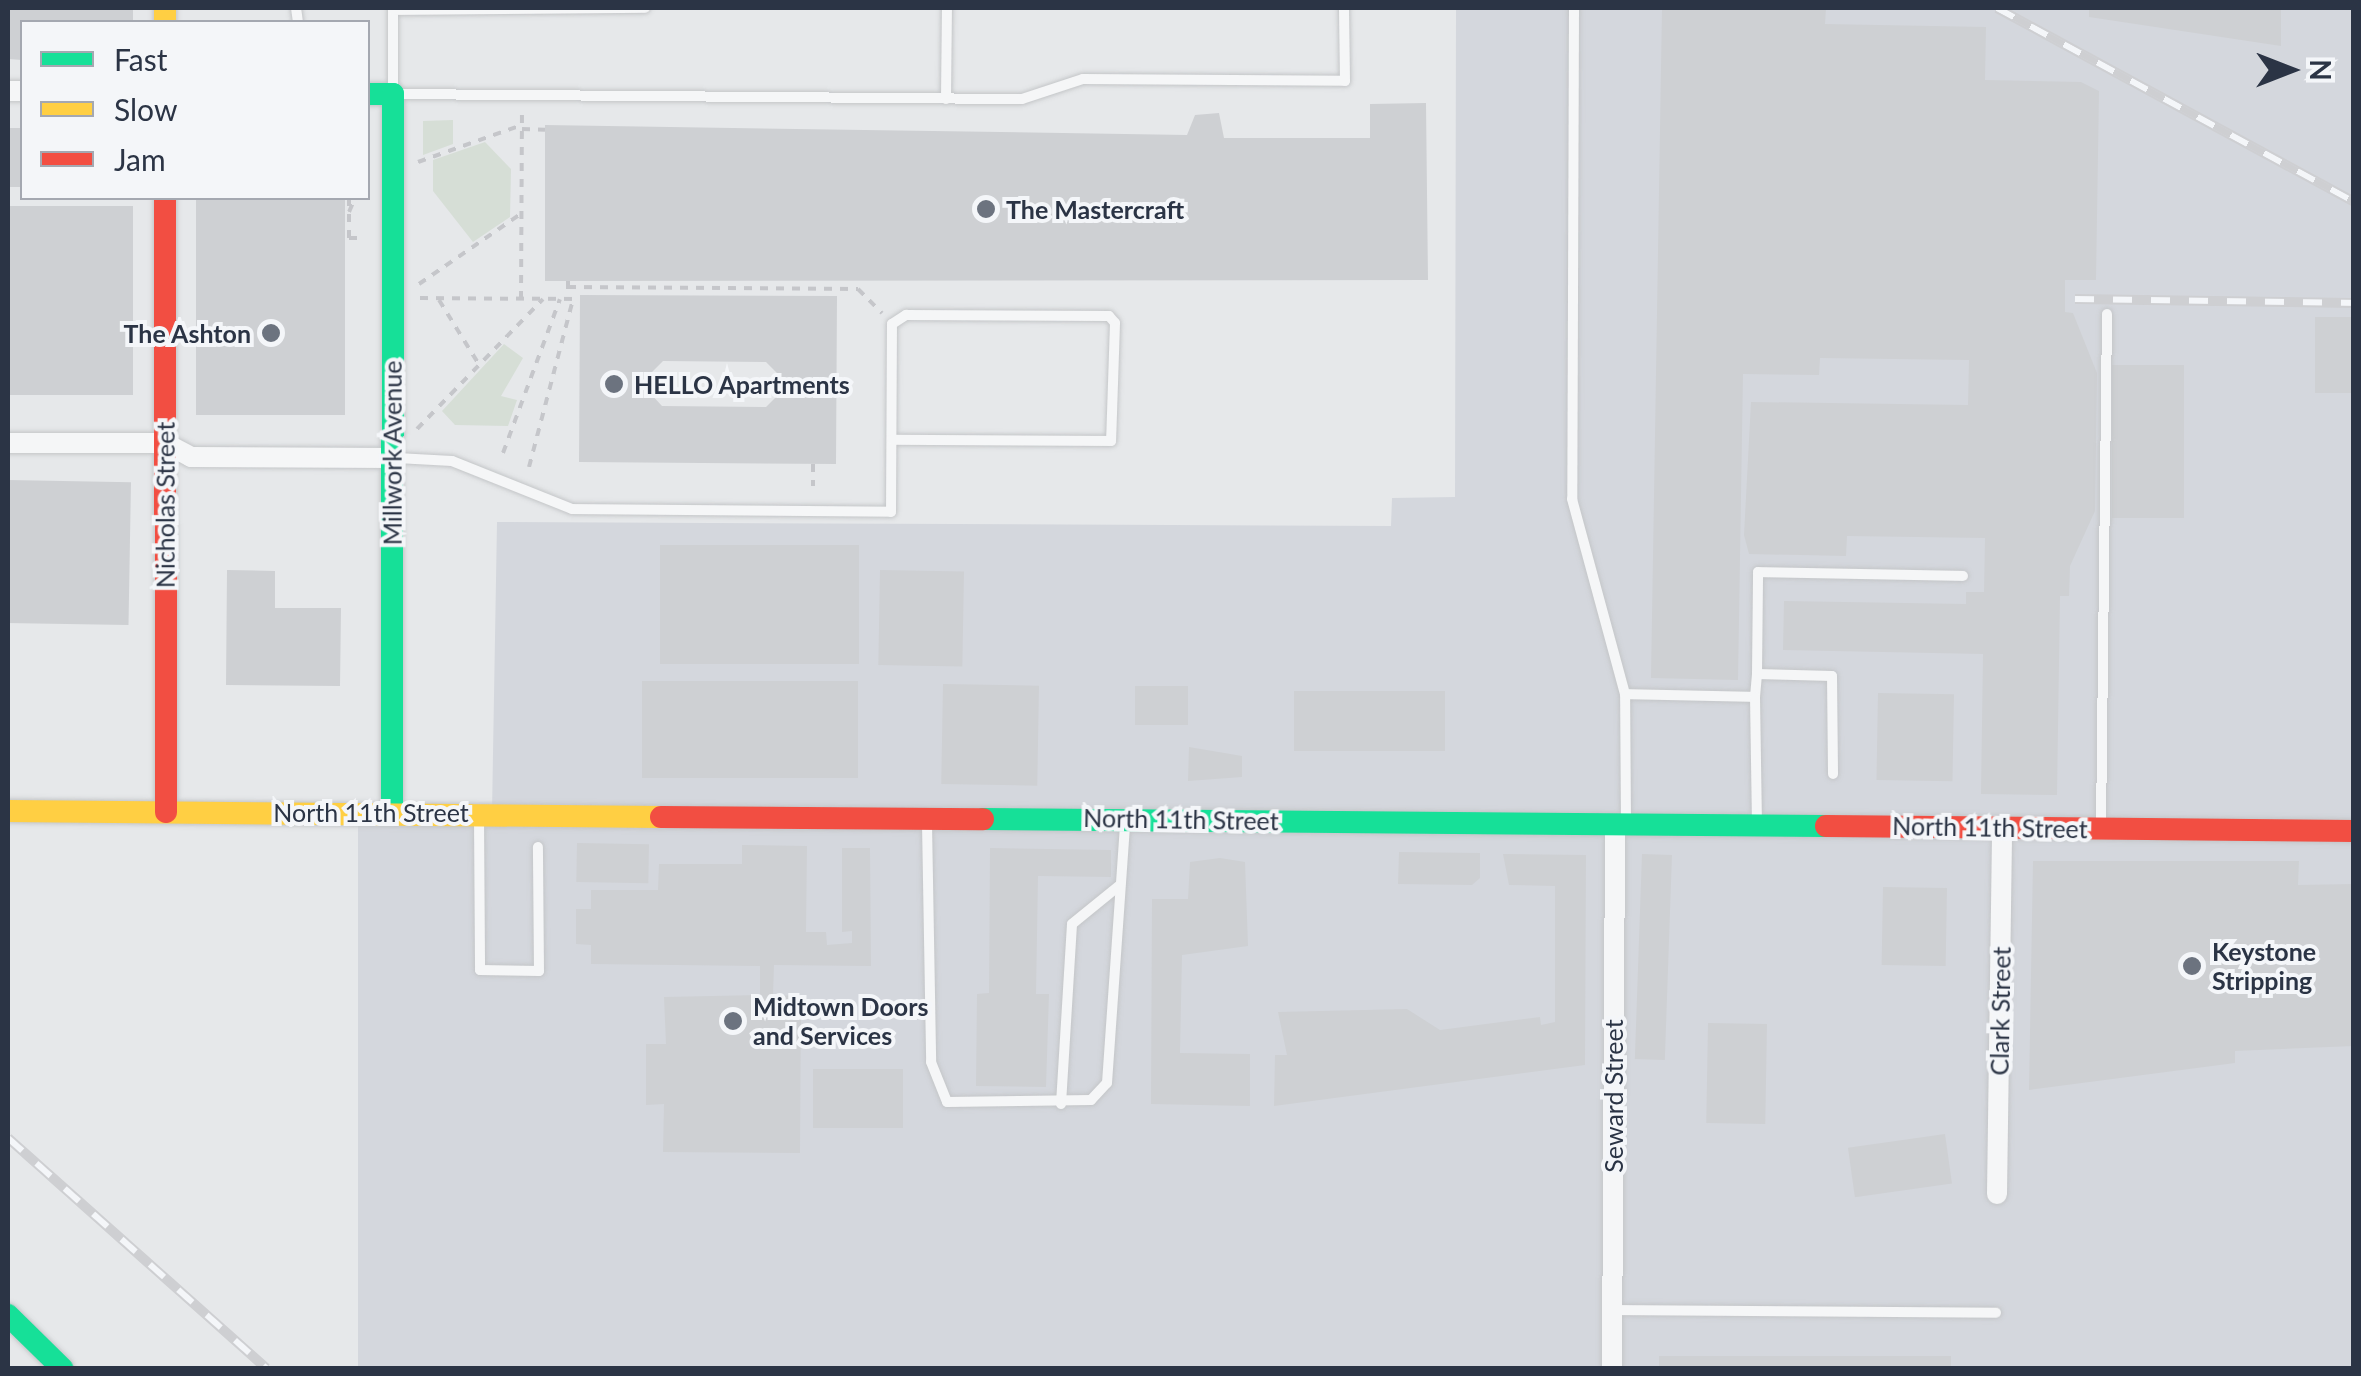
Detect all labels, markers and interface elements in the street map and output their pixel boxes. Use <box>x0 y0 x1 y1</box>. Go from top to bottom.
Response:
legend <box>20 20 370 200</box>
north arrow <box>2241 20 2341 120</box>
text: Fast <box>114 41 168 77</box>
text: N <box>2304 59 2338 81</box>
text: Slow <box>114 91 177 127</box>
text: Jam <box>114 141 166 177</box>
place label: The Mastercraft <box>1006 194 1184 224</box>
marker: The Mastercraft <box>975 198 997 220</box>
place label: The Ashton <box>123 318 251 348</box>
marker: The Ashton <box>260 322 282 344</box>
street label: Millwork Avenue <box>377 360 407 546</box>
place label: HELLO Apartments <box>634 369 851 399</box>
marker: HELLO Apartments <box>603 373 625 395</box>
street label: Nicholas Street <box>150 422 180 588</box>
street label: North 11th Street <box>273 797 469 827</box>
street label: North 11th Street <box>1083 802 1279 836</box>
street label: North 11th Street <box>1892 810 2088 844</box>
place label: Keystone Stripping <box>2212 937 2316 996</box>
street label: Clark Street <box>1984 946 2016 1076</box>
marker: Keystone Stripping <box>2181 955 2203 977</box>
place label: Midtown Doors and Services <box>753 992 928 1051</box>
marker: Midtown Doors and Services <box>722 1010 744 1032</box>
street label: Seward Street <box>1598 1019 1628 1173</box>

